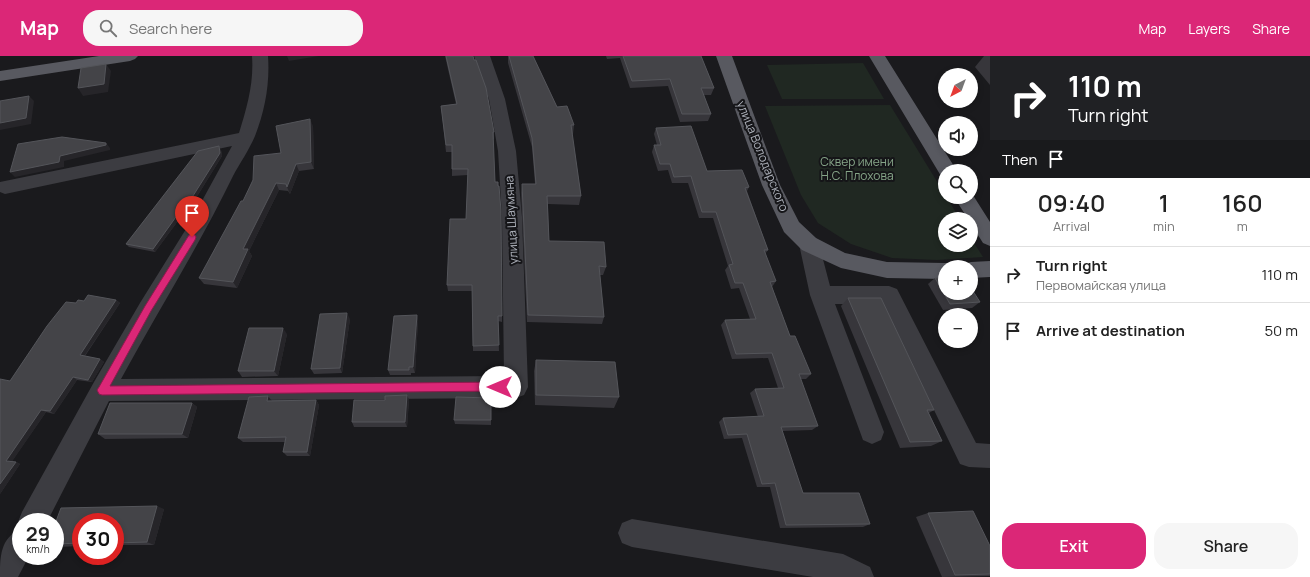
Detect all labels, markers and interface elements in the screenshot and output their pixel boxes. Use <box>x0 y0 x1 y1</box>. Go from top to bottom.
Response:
search box <box>83 10 363 46</box>
text: Map <box>20 15 59 41</box>
icon: search <box>97 17 119 39</box>
text: Search here <box>129 18 212 39</box>
text: Map <box>1138 19 1166 38</box>
text: Layers <box>1188 19 1230 38</box>
text: Share <box>1252 19 1290 38</box>
text: 110 m <box>1068 67 1142 105</box>
north arrow <box>938 68 978 108</box>
map controls <box>938 68 978 348</box>
icon: right <box>1002 72 1054 124</box>
street label: улица Володарского <box>733 98 793 214</box>
text: Turn right <box>1068 103 1149 127</box>
button: sound <box>938 116 978 156</box>
icon: arrive <box>1045 148 1067 170</box>
text: Then <box>1002 149 1037 170</box>
park label: Сквер имени Н.С. Плохова <box>820 153 894 184</box>
button: search <box>938 164 978 204</box>
street label: улица Шаумяна <box>500 175 522 265</box>
text: 09:40 <box>1037 186 1105 219</box>
text: 1 <box>1159 186 1169 219</box>
text: 160 <box>1222 186 1263 219</box>
pin <box>175 196 209 237</box>
icon: arrive <box>181 202 203 224</box>
button: layers <box>938 212 978 252</box>
text: Arrival <box>1053 217 1090 235</box>
text: min <box>1153 217 1175 235</box>
text: m <box>1237 217 1248 235</box>
text: Turn right <box>1036 255 1107 276</box>
button: + <box>938 260 978 300</box>
icon: right <box>1002 264 1024 286</box>
text: 110 m <box>1261 264 1298 285</box>
text: Первомайская улица <box>1036 276 1166 294</box>
button: − <box>938 308 978 348</box>
icon: arrive <box>1002 320 1024 342</box>
text: Arrive at destination <box>1036 320 1185 341</box>
text: 50 m <box>1264 320 1298 341</box>
position arrow <box>479 366 521 408</box>
speed limit sign: 30 <box>72 513 124 565</box>
text: 29 <box>26 520 50 547</box>
button: Exit <box>1002 523 1146 569</box>
button: Share <box>1154 523 1298 569</box>
text: km/h <box>26 542 50 556</box>

